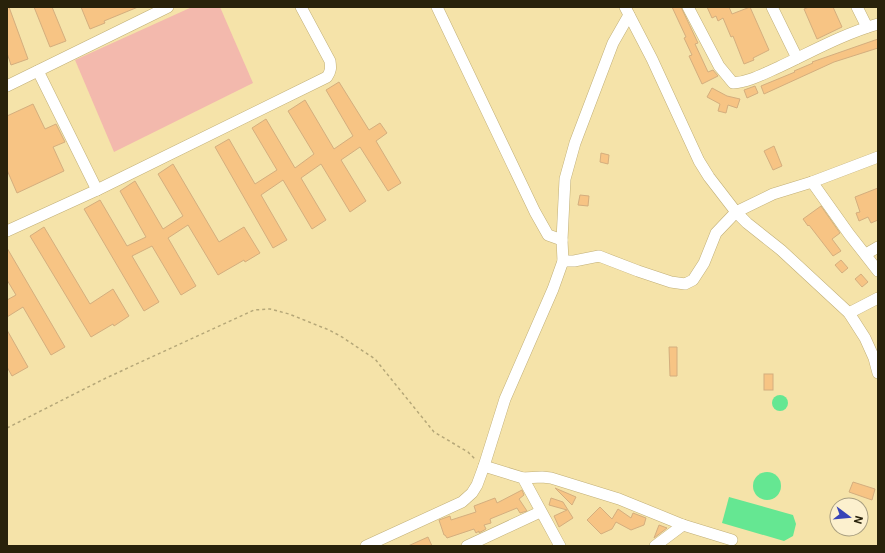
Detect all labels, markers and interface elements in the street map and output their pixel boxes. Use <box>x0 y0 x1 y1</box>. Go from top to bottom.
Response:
north arrow <box>829 497 869 537</box>
text: N <box>851 514 865 525</box>

